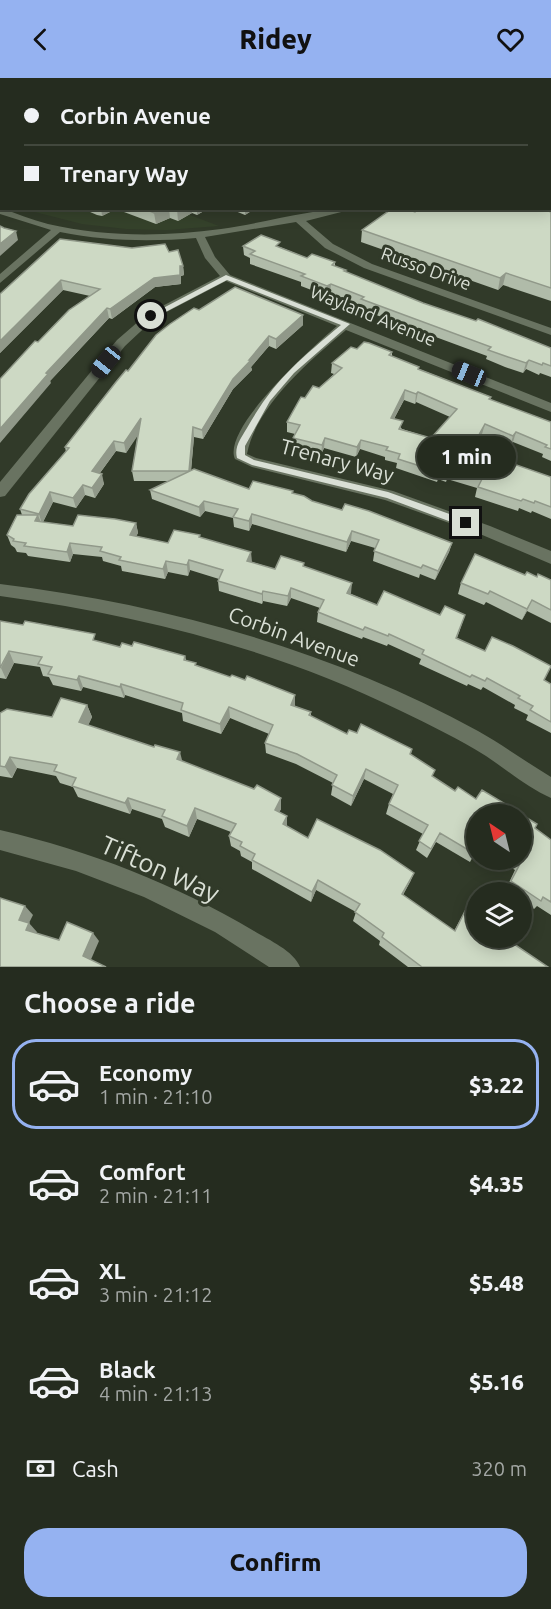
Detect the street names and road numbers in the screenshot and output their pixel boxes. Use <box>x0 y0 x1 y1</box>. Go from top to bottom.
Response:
street label: Russo Drive <box>379 243 474 294</box>
street label: Wayland Avenue <box>308 281 439 349</box>
street label: Trenary Way <box>278 433 397 487</box>
street label: Corbin Avenue <box>225 601 363 671</box>
street label: Tifton Way <box>96 830 224 908</box>

